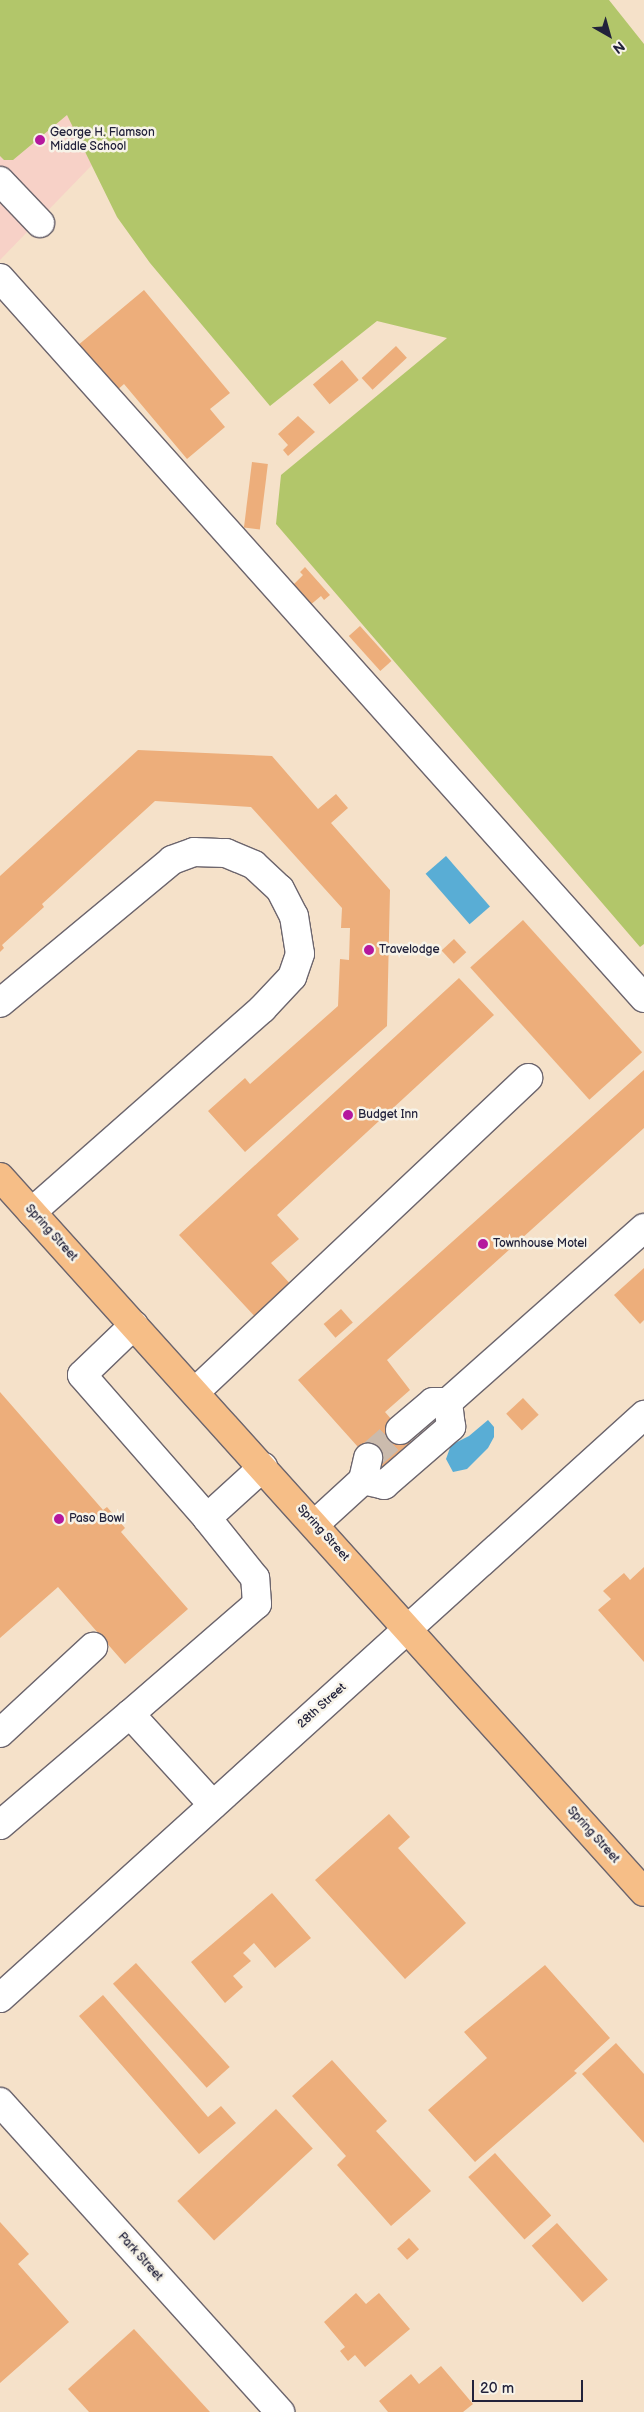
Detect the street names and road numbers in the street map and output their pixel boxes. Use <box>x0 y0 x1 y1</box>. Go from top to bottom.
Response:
street label: Spring Street <box>22 1202 80 1264</box>
street label: Spring Street <box>294 1502 352 1564</box>
street label: 28th Street <box>295 1680 349 1732</box>
street label: Spring Street <box>564 1804 622 1866</box>
street label: Park Street <box>114 2230 166 2284</box>

